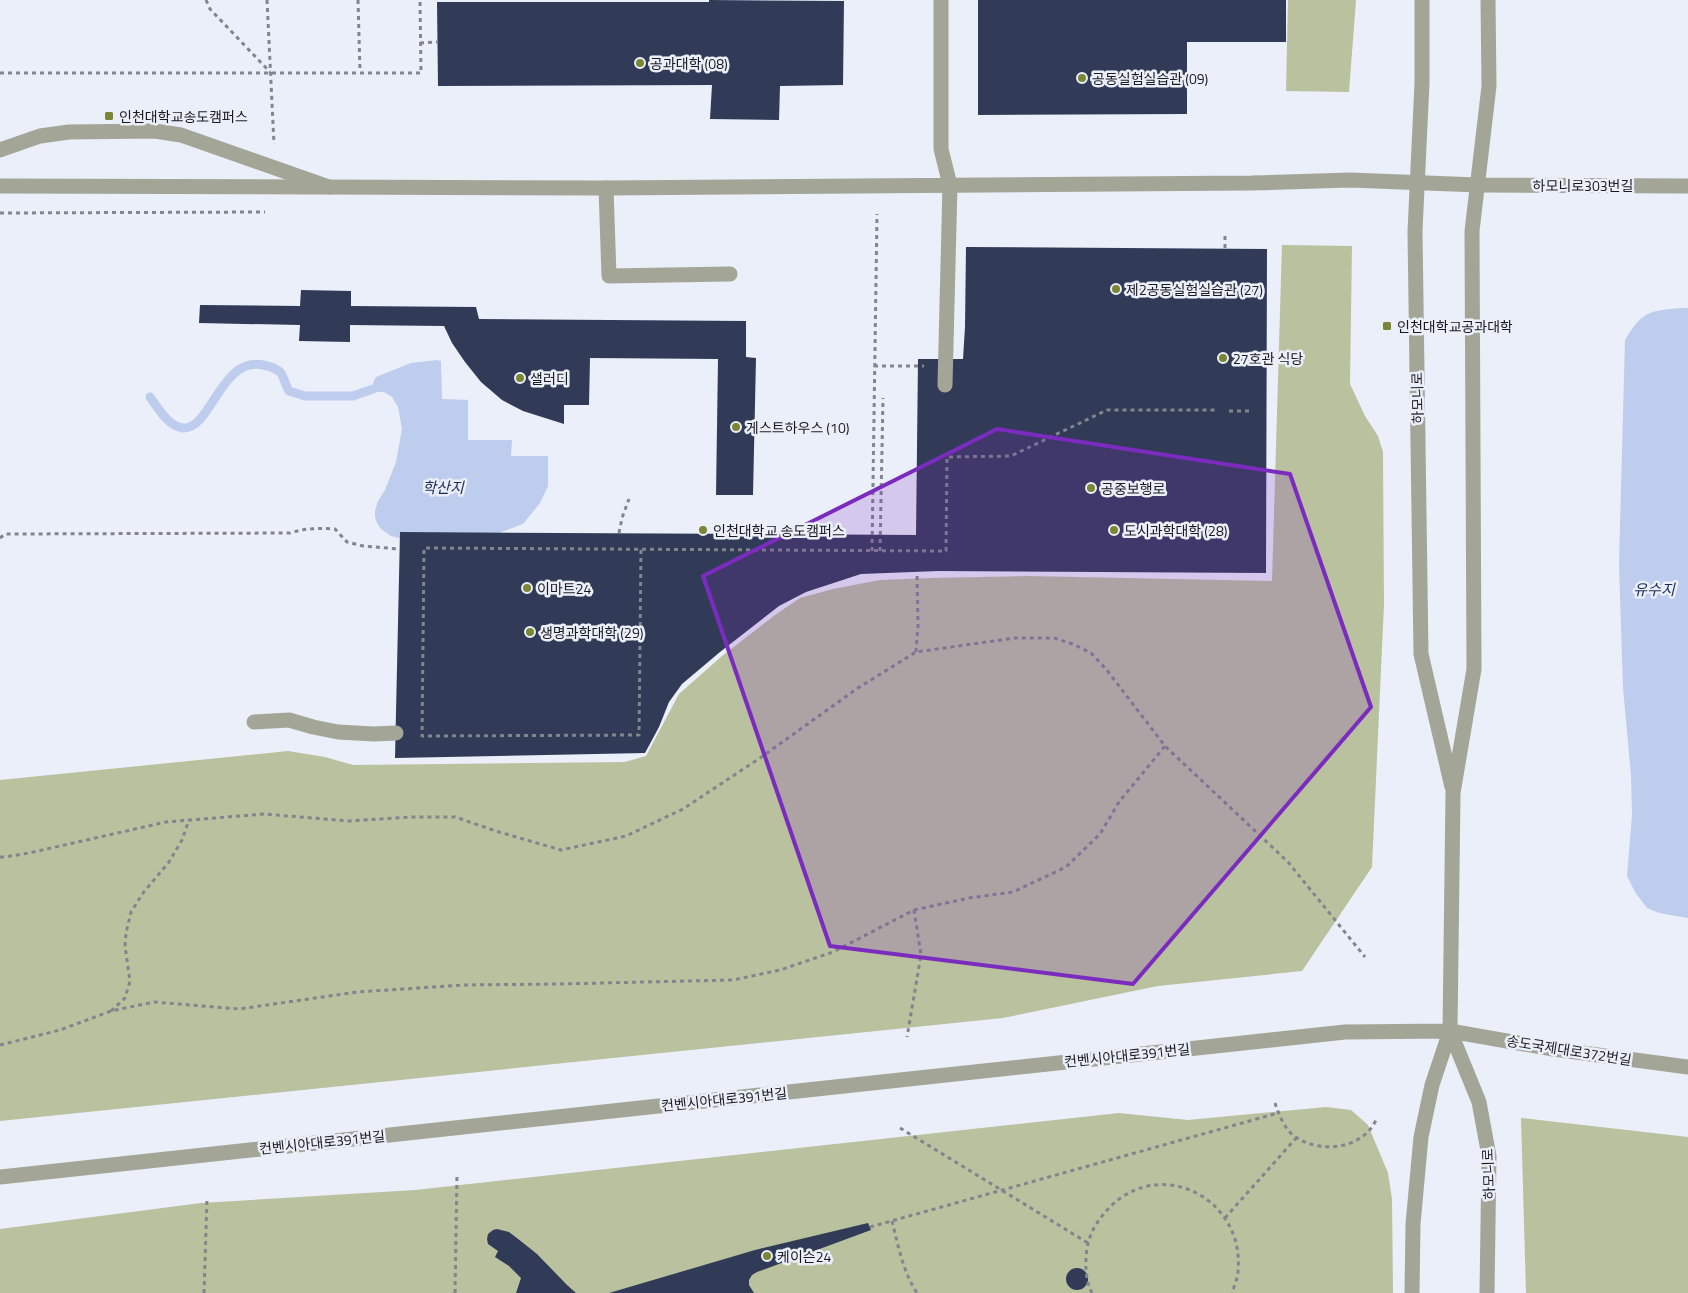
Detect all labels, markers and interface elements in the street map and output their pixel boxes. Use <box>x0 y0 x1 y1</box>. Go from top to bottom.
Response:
place label: 공과대학 (08) <box>650 53 728 74</box>
marker: 공과대학 (08) <box>634 57 646 69</box>
place label: 공동실험실습관 (09) <box>1092 68 1208 89</box>
marker: 공동실험실습관 (09) <box>1076 72 1088 84</box>
place label: 인천대학교송도캠퍼스 <box>119 106 248 127</box>
marker: 인천대학교송도캠퍼스 <box>103 110 115 122</box>
street label: 하모니로303번길 <box>1533 175 1633 196</box>
place label: 제2공동실험실습관 (27) <box>1126 279 1263 300</box>
marker: 제2공동실험실습관 (27) <box>1110 283 1122 295</box>
place label: 인천대학교공과대학 <box>1397 316 1513 337</box>
marker: 인천대학교공과대학 <box>1381 320 1393 332</box>
place label: 27호관 식당 <box>1233 348 1303 369</box>
marker: 27호관 식당 <box>1217 352 1229 364</box>
place label: 샐러디 <box>530 368 569 389</box>
marker: 샐러디 <box>514 372 526 384</box>
street label: 하모니로 <box>1406 372 1428 424</box>
place label: 게스트하우스 (10) <box>746 417 849 438</box>
marker: 게스트하우스 (10) <box>730 421 742 433</box>
water label: 학산지 <box>422 476 465 499</box>
place label: 공중보행로 <box>1101 478 1166 499</box>
marker: 공중보행로 <box>1085 482 1097 494</box>
place label: 인천대학교 송도캠퍼스 <box>713 520 845 541</box>
place label: 도시과학대학 (28) <box>1124 520 1227 541</box>
marker: 인천대학교 송도캠퍼스 <box>697 524 709 536</box>
marker: 도시과학대학 (28) <box>1108 524 1120 536</box>
place label: 이마트24 <box>537 578 591 599</box>
water label: 유수지 <box>1633 578 1676 601</box>
marker: 이마트24 <box>521 582 533 594</box>
place label: 생명과학대학 (29) <box>540 622 643 643</box>
marker: 생명과학대학 (29) <box>524 626 536 638</box>
street label: 송도국제대로372번길 <box>1505 1030 1633 1070</box>
street label: 컨벤시아대로391번길 <box>1063 1038 1191 1072</box>
street label: 컨벤시아대로391번길 <box>660 1082 788 1116</box>
street label: 컨벤시아대로391번길 <box>258 1125 386 1159</box>
street label: 하모니로 <box>1477 1148 1499 1200</box>
place label: 케이슨24 <box>777 1246 831 1267</box>
marker: 케이슨24 <box>761 1250 773 1262</box>

